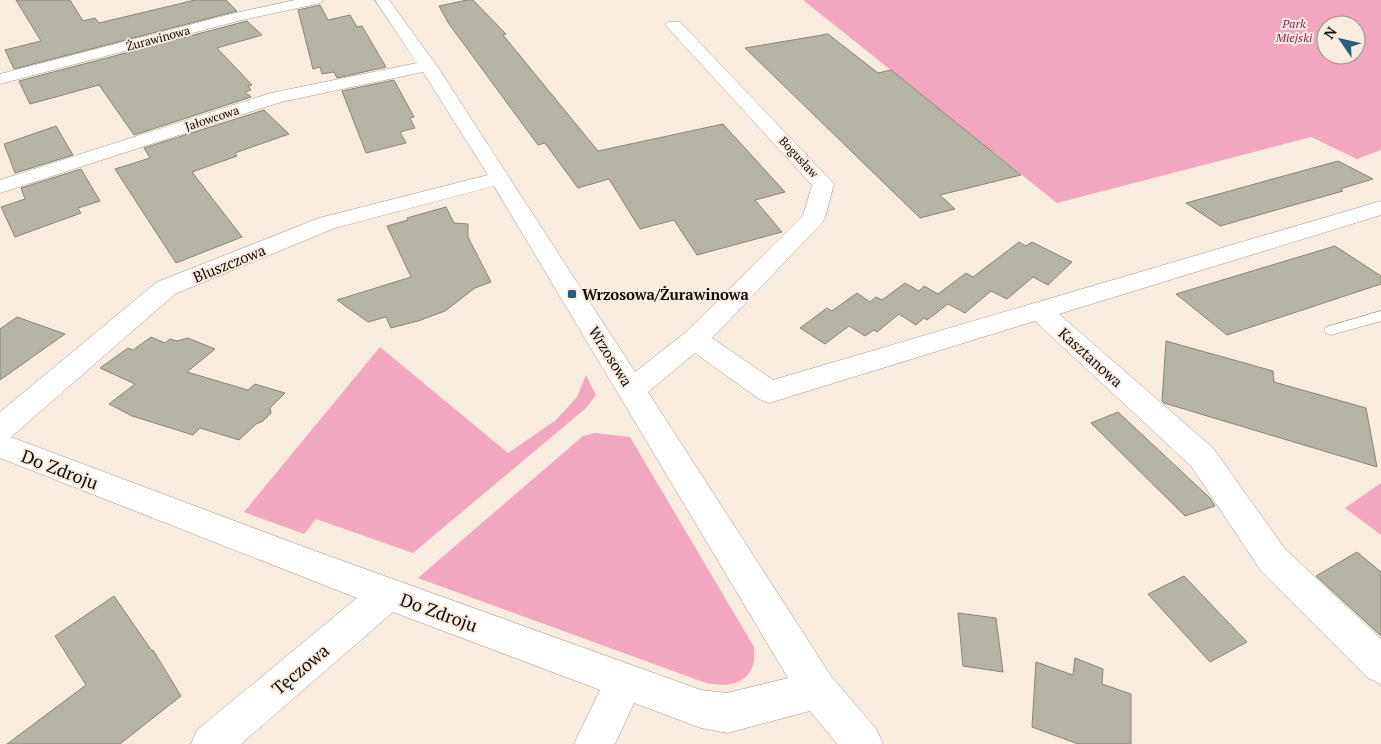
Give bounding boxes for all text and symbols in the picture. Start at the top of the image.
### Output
north arrow [1316,15,1366,65]
park label: Park Miejski [1275,16,1313,45]
street label: Żurawinowa [124,22,192,54]
text: N [1319,22,1341,42]
street label: Jałowcowa [183,102,241,134]
street label: Bogusław [776,133,822,181]
street label: Bluszczowa [190,239,269,287]
place label: Wrzosowa/Żurawinowa [582,284,750,304]
marker: Wrzosowa/Żurawinowa [566,288,578,300]
street label: Wrzosowa [585,322,638,390]
street label: Kasztanowa [1055,323,1128,391]
street label: Do Zdroju [18,443,102,495]
street label: Do Zdroju [397,587,481,637]
street label: Tęczowa [266,638,334,700]

